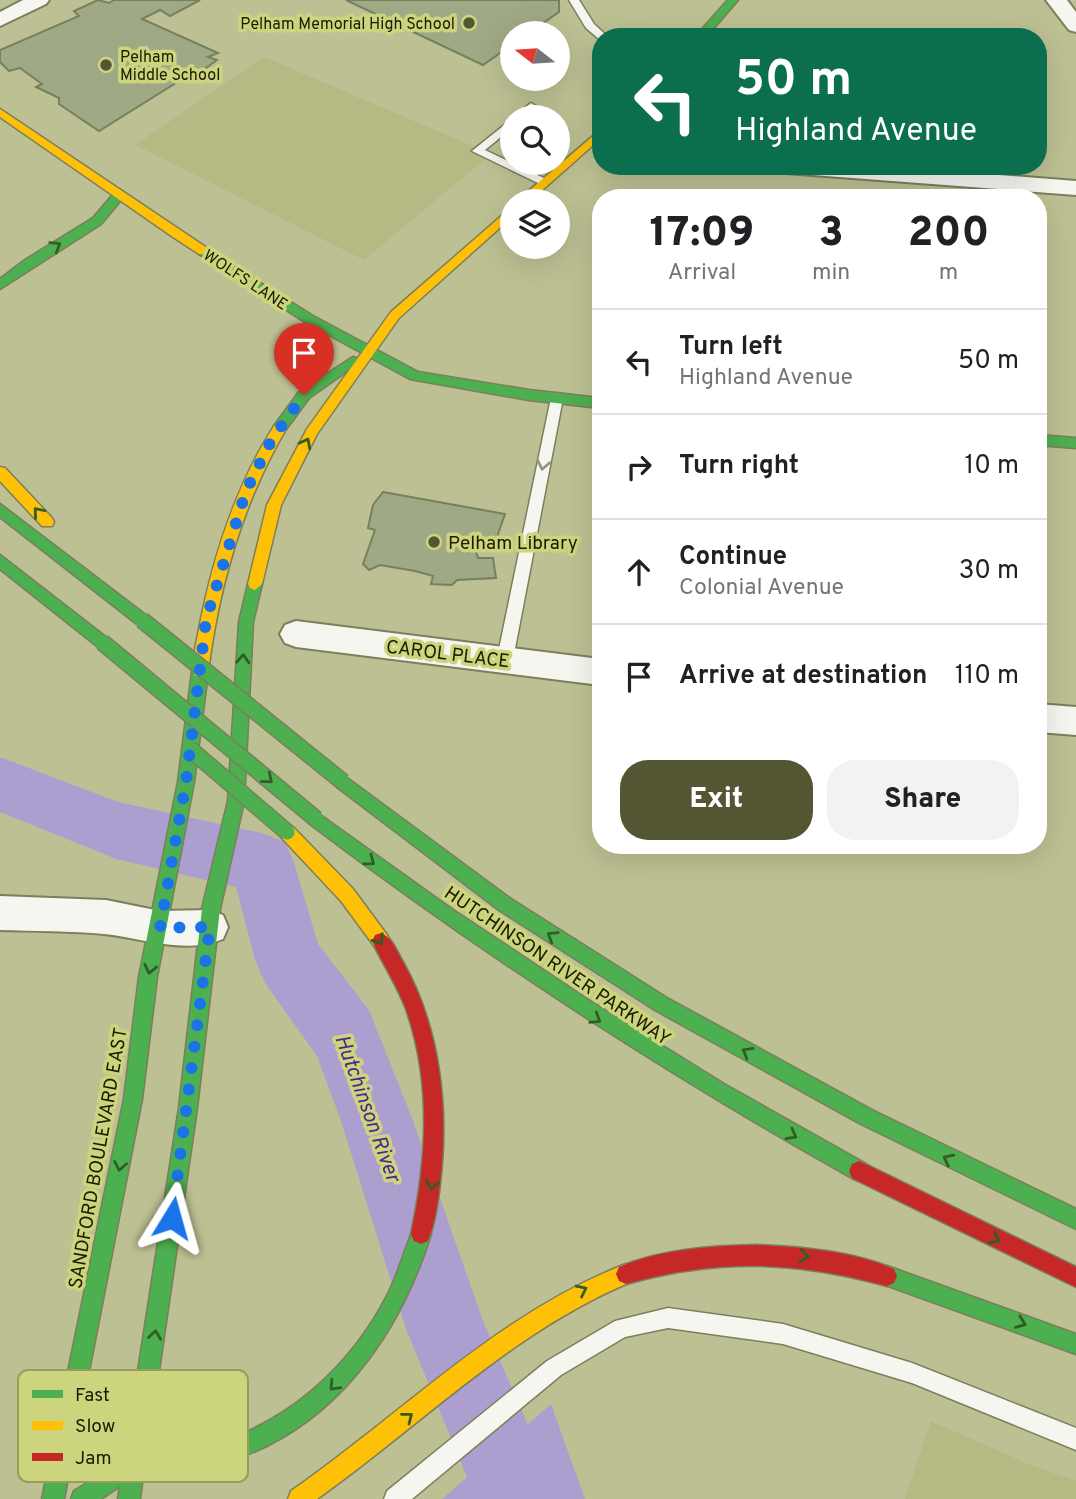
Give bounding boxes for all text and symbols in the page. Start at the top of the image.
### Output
place label: Pelham Memorial High School [240,15,455,35]
marker: Pelham Memorial High School [461,15,477,31]
north arrow [500,21,570,91]
map controls [500,21,570,259]
place label: Pelham Middle School [120,48,220,86]
text: 50 m [735,51,852,113]
icon: left [620,56,711,147]
marker: Pelham Middle School [98,57,114,73]
button: search [500,105,570,175]
text: Highland Avenue [735,112,977,152]
button: layers [500,189,570,259]
text: 17:09 [650,208,754,261]
text: 3 [818,208,844,261]
text: 200 [908,208,989,261]
one-way arrow [48,242,61,255]
street label: WOLFS LANE [199,246,291,315]
text: Arrival [668,259,736,288]
text: min [812,259,850,288]
text: m [939,259,958,288]
pin [274,323,334,395]
text: Turn left [679,331,783,364]
icon: arrive [285,334,323,372]
icon: left [620,343,658,381]
text: 50 m [958,345,1019,378]
text: Highland Avenue [679,364,853,393]
one-way arrow [298,438,311,450]
icon: right [620,448,658,486]
text: Turn right [679,450,799,483]
text: 10 m [964,450,1019,483]
one-way arrow [537,459,552,471]
one-way arrow [34,507,47,519]
place label: Pelham Library [448,532,578,556]
marker: Pelham Library [426,534,442,550]
text: Continue [679,541,787,574]
icon: ahead [620,553,658,591]
text: 30 m [959,555,1019,588]
text: Colonial Avenue [679,574,844,603]
street label: CAROL PLACE [385,636,511,674]
one-way arrow [236,653,251,664]
icon: arrive [620,658,658,696]
text: Arrive at destination [679,660,927,693]
text: 110 m [955,660,1019,693]
button: Exit [620,760,813,840]
button: Share [827,760,1019,840]
one-way arrow [259,771,272,783]
one-way arrow [362,852,375,865]
street label: HUTCHINSON RIVER PARKWAY [439,882,675,1052]
one-way arrow [546,931,559,944]
one-way arrow [370,932,383,945]
one-way arrow [144,963,159,975]
one-way arrow [589,1011,602,1024]
street label: SANDFORD BOULEVARD EAST [64,1026,134,1291]
water label: Hutchinson River [327,1031,406,1188]
one-way arrow [742,1047,754,1060]
one-way arrow [785,1127,797,1140]
one-way arrow [943,1153,955,1167]
one-way arrow [113,1160,128,1172]
one-way arrow [425,1179,440,1190]
position arrow [135,1181,209,1255]
one-way arrow [987,1230,1000,1244]
one-way arrow [798,1248,810,1263]
one-way arrow [575,1284,587,1298]
one-way arrow [1014,1315,1026,1329]
one-way arrow [147,1329,162,1341]
legend [18,1370,248,1482]
one-way arrow [329,1378,342,1391]
text: Fast [75,1384,110,1408]
one-way arrow [400,1412,412,1425]
text: Slow [75,1415,115,1439]
text: Jam [75,1447,112,1471]

